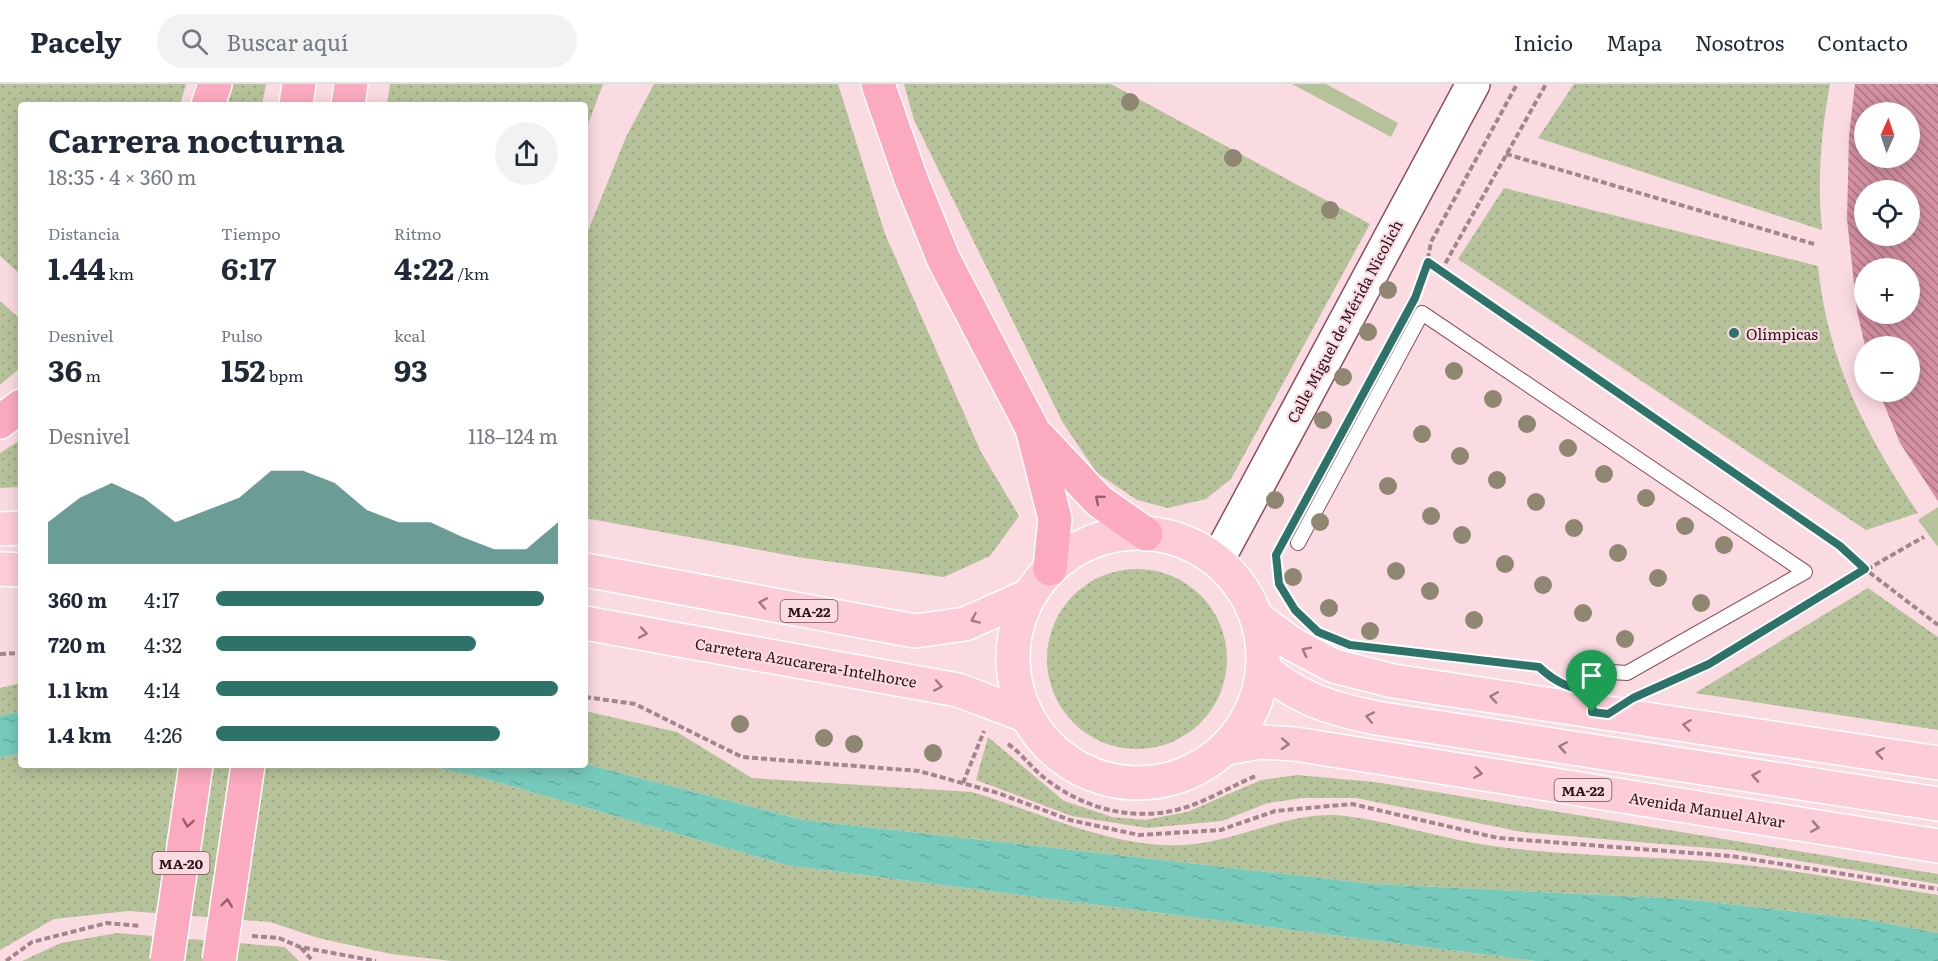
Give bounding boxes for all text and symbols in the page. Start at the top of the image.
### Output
search box [157,14,577,68]
text: Pacely [30,20,121,62]
icon: search [178,25,211,58]
text: Buscar aquí [226,25,348,58]
text: Inicio [1514,26,1573,57]
text: Mapa [1606,26,1662,57]
text: Nosotros [1695,26,1784,57]
text: Contacto [1817,26,1908,57]
north arrow [1854,102,1920,168]
map controls [1854,102,1920,402]
text: Carrera nocturna [48,114,345,163]
button: share [495,122,558,185]
text: 18:35 · 4 × 360 m [48,161,196,191]
button: locate [1854,180,1920,246]
street label: Calle Miguel de Mérida Nicolich [1280,215,1408,427]
text: Distancia [48,221,120,245]
text: Tiempo [221,221,281,245]
text: Ritmo [394,221,441,245]
text: 1.44 [48,245,106,289]
text: 6:17 [221,245,276,289]
text: 4:22 [394,245,454,289]
button: + [1854,258,1920,324]
text: km [106,261,134,285]
text: /km [454,261,489,285]
place label: Olímpicas [1746,322,1818,345]
text: Desnivel [48,323,113,347]
text: Pulso [221,323,263,347]
text: kcal [394,323,426,347]
marker: Olímpicas [1727,326,1741,340]
button: − [1854,336,1920,402]
text: 36 [48,347,82,391]
text: 152 [221,347,266,391]
text: 93 [394,347,428,391]
text: m [82,363,101,387]
text: bpm [266,363,304,387]
text: Desnivel [48,420,130,450]
text: 118–124 m [468,420,558,450]
one-way arrow [1095,496,1106,507]
text: 360 m [48,584,107,614]
text: 4:17 [144,584,179,614]
one-way arrow [758,597,768,610]
road number: MA-22 [780,600,838,622]
one-way arrow [970,612,981,624]
one-way arrow [637,626,647,639]
text: 720 m [48,629,106,659]
text: 4:32 [144,629,182,659]
street label: Carretera Azucarera-Intelhorce [693,631,919,693]
one-way arrow [1302,647,1312,658]
pin [1566,650,1617,712]
icon: arrive [1575,659,1608,692]
text: 1.1 km [48,674,108,704]
text: 4:14 [144,674,180,704]
one-way arrow [933,680,942,692]
one-way arrow [1490,692,1499,704]
one-way arrow [1365,711,1375,724]
text: 1.4 km [48,719,112,749]
text: 4:26 [144,719,182,749]
one-way arrow [1683,720,1692,732]
one-way arrow [1280,737,1289,750]
one-way arrow [1558,741,1567,753]
one-way arrow [1876,748,1885,760]
one-way arrow [1472,766,1482,779]
one-way arrow [1751,770,1761,783]
road number: MA-22 [1554,779,1612,801]
street label: Avenida Manuel Alvar [1627,785,1787,833]
one-way arrow [182,818,194,827]
one-way arrow [1811,820,1820,832]
road number: MA-20 [152,852,210,874]
one-way arrow [221,899,233,908]

